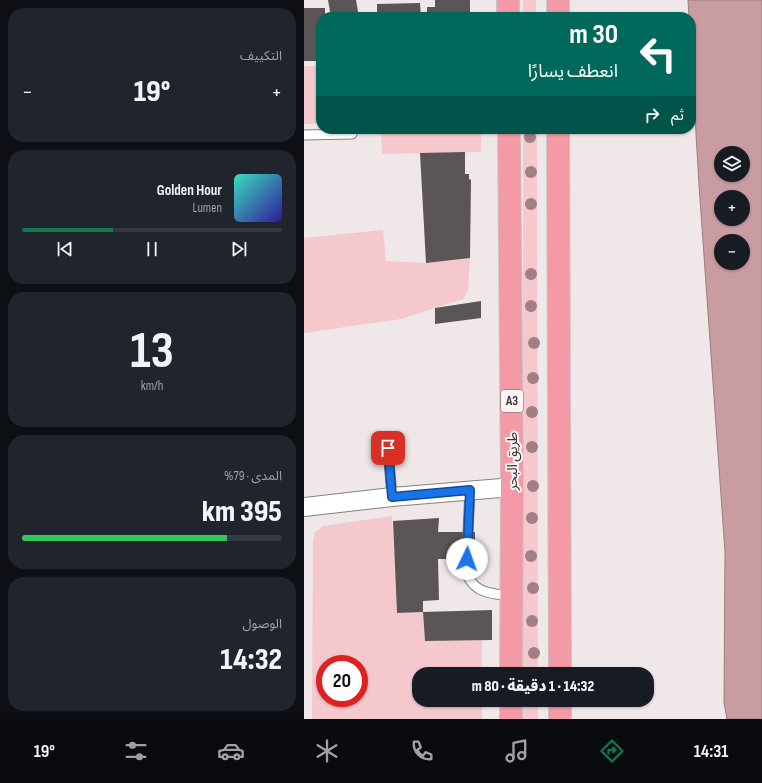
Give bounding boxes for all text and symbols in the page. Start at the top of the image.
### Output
text: 30 m [569,18,618,51]
icon: left [632,28,684,80]
text: التكييف [240,48,282,64]
text: انعطف يسارًا [528,61,618,82]
text: 19° [134,74,170,110]
text: − [22,79,33,106]
text: + [271,79,282,106]
icon: right [641,104,663,126]
text: ثم [671,106,684,125]
map controls [714,146,750,270]
button: layers [714,146,750,182]
text: Golden Hour [157,181,222,200]
button: + [714,190,750,226]
text: Lumen [193,200,222,216]
button: − [714,234,750,270]
icon: previous [54,238,76,260]
icon: pause [141,238,163,260]
icon: next [228,238,250,260]
text: 13 [130,320,174,383]
text: km/h [141,378,163,394]
road number: A3 [501,390,523,412]
pin [371,431,405,465]
street label: طريق البحر [504,432,522,491]
icon: arrive [377,437,399,459]
text: المدى · 79% [224,468,282,484]
text: 395 km [202,494,282,530]
position arrow [446,538,488,580]
text: الوصول [242,616,282,632]
text: 14:32 [220,642,282,678]
speed limit sign: 20 [316,655,368,707]
text: 14:32 · 1 دقيقة · 80 m [472,677,594,696]
icon: filters [122,737,150,765]
icon: car [217,737,245,765]
icon: climate [313,737,341,765]
icon: phone [408,737,436,765]
icon: music [503,737,531,765]
icon: directions [598,737,626,765]
text: 19° [34,741,55,762]
text: 14:31 [694,741,728,762]

